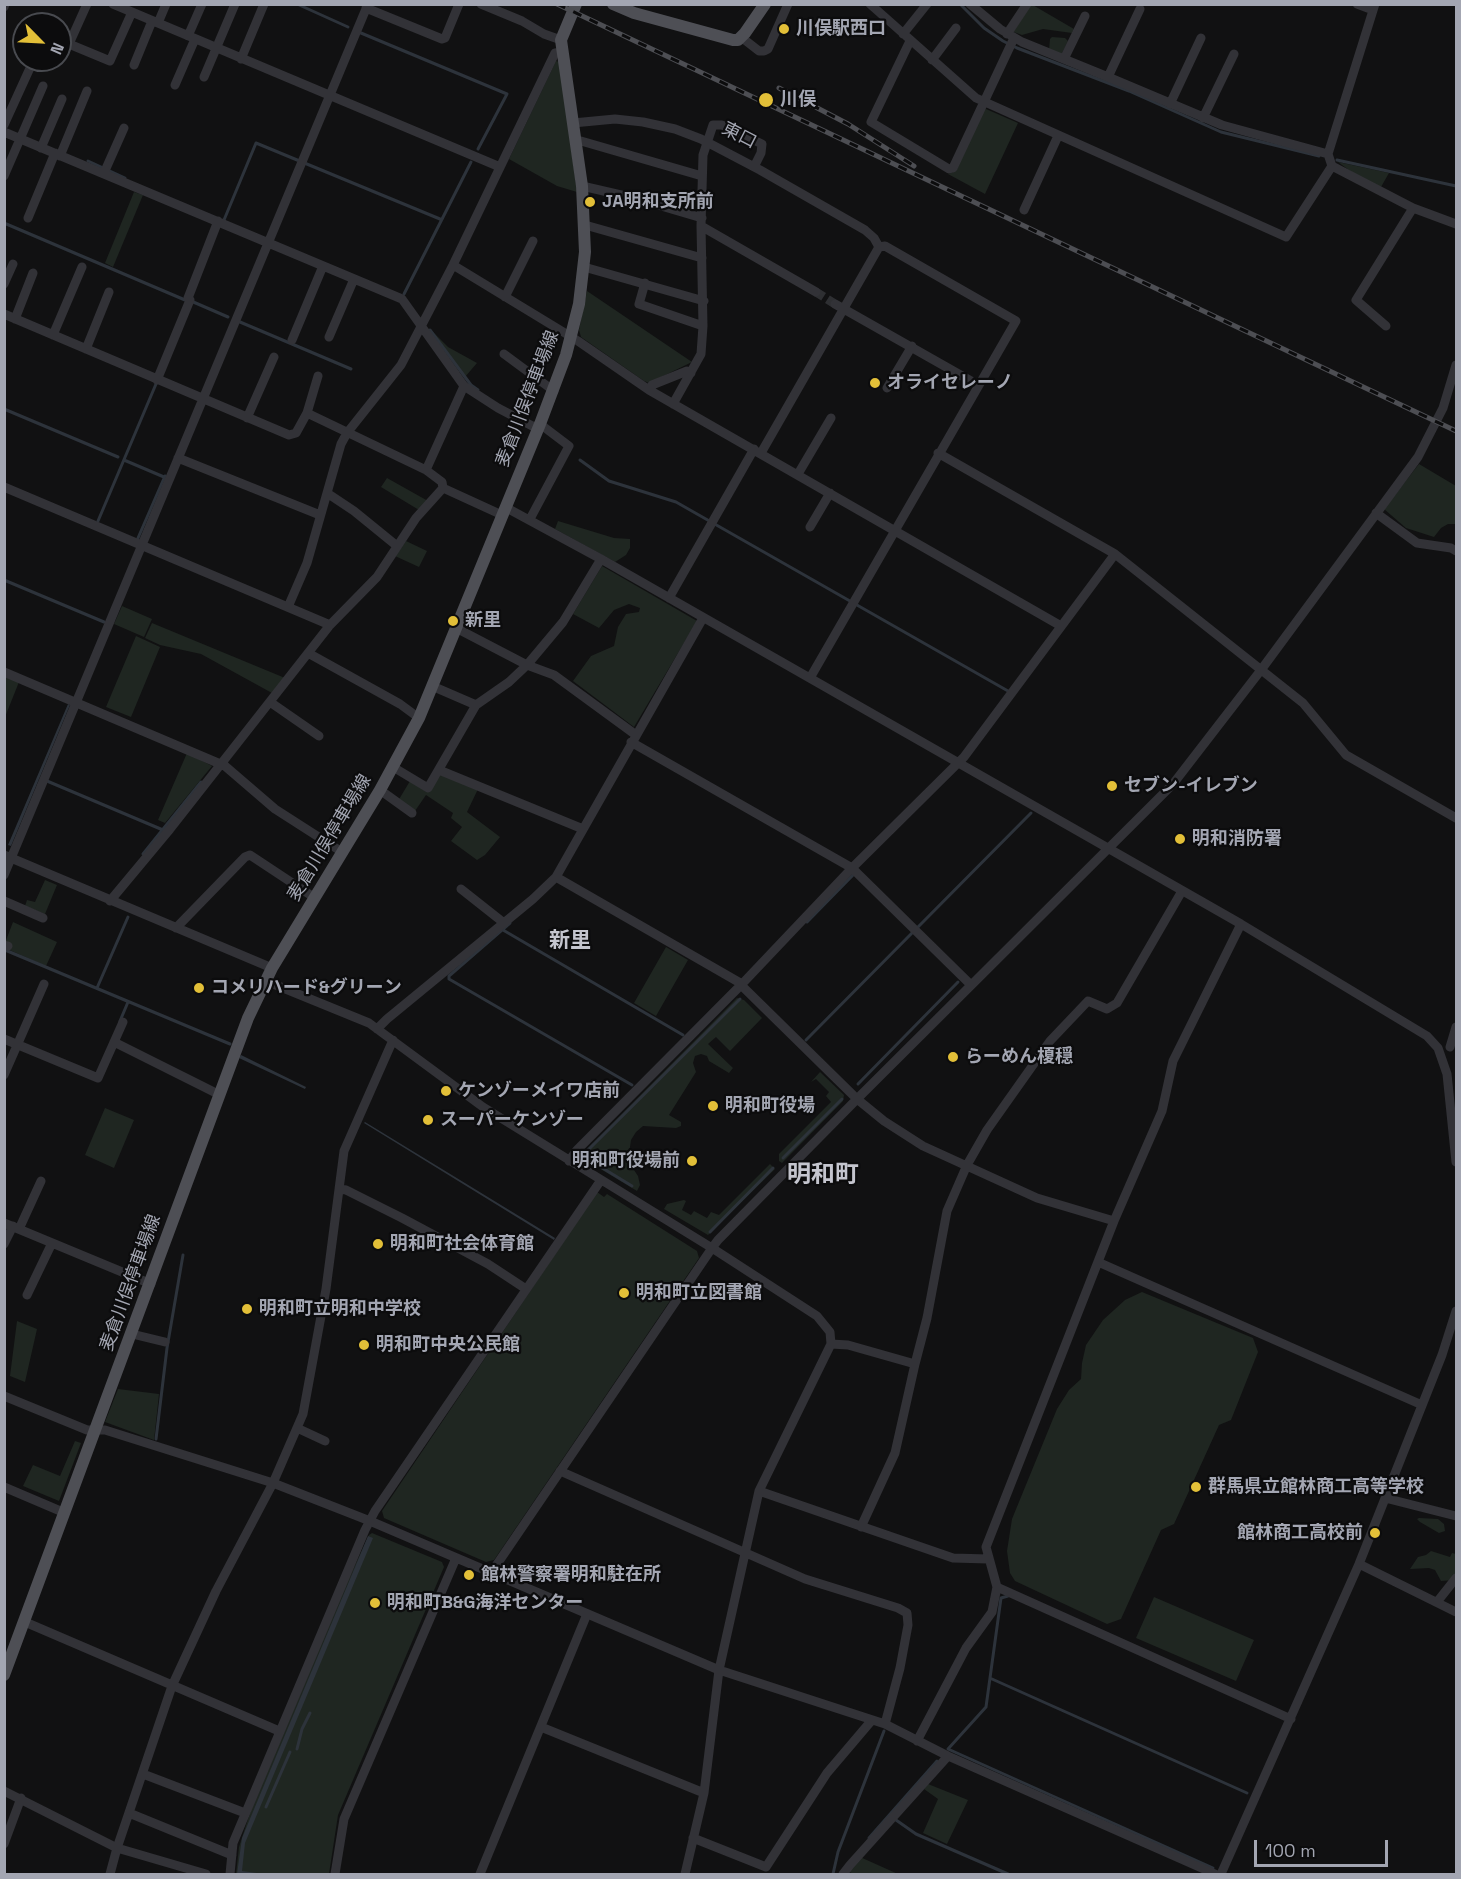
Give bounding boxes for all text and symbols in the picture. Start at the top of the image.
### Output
north arrow [12,12,72,72]
place label: 川俣駅西口 [796,18,886,40]
marker: 川俣駅西口 [777,22,791,36]
text: N [45,40,69,58]
place label: 川俣 [780,89,816,111]
marker: 川俣 [757,91,775,109]
street label: 東口 [718,118,760,154]
place label: JA明和支所前 [602,191,714,213]
marker: JA明和支所前 [583,195,597,209]
street label: 麦倉川俣停車場線 [492,328,564,470]
place label: オライセレーノ [887,372,1013,394]
marker: オライセレーノ [868,376,882,390]
place label: 新里 [465,610,501,632]
marker: 新里 [446,614,460,628]
street label: 麦倉川俣停車場線 [284,771,376,905]
place label: セブン-イレブン [1124,775,1258,797]
marker: セブン-イレブン [1105,779,1119,793]
place label: 明和消防署 [1192,828,1282,850]
marker: 明和消防署 [1173,832,1187,846]
district label: 新里 [549,928,591,954]
place label: コメリハード&グリーン [211,977,402,999]
marker: コメリハード&グリーン [192,981,206,995]
place label: らーめん榎穏 [965,1046,1073,1068]
marker: らーめん榎穏 [946,1050,960,1064]
place label: ケンゾーメイワ店前 [458,1080,620,1102]
marker: ケンゾーメイワ店前 [439,1084,453,1098]
place label: 明和町役場 [725,1095,815,1117]
marker: 明和町役場 [706,1099,720,1113]
place label: スーパーケンゾー [440,1109,584,1131]
marker: スーパーケンゾー [421,1113,435,1127]
place label: 明和町役場前 [572,1150,680,1172]
marker: 明和町役場前 [685,1154,699,1168]
district label: 明和町 [787,1161,859,1189]
street label: 麦倉川俣停車場線 [96,1212,166,1354]
place label: 明和町社会体育館 [390,1233,534,1255]
marker: 明和町社会体育館 [371,1237,385,1251]
place label: 明和町立図書館 [636,1282,762,1304]
marker: 明和町立図書館 [617,1286,631,1300]
place label: 明和町立明和中学校 [259,1298,421,1320]
marker: 明和町立明和中学校 [240,1302,254,1316]
place label: 明和町中央公民館 [376,1334,520,1356]
marker: 明和町中央公民館 [357,1338,371,1352]
place label: 群馬県立館林商工高等学校 [1208,1476,1424,1498]
marker: 群馬県立館林商工高等学校 [1189,1480,1203,1494]
place label: 館林商工高校前 [1237,1522,1363,1544]
marker: 館林商工高校前 [1368,1526,1382,1540]
place label: 館林警察署明和駐在所 [481,1564,661,1586]
marker: 館林警察署明和駐在所 [462,1568,476,1582]
place label: 明和町B&G海洋センター [387,1592,584,1614]
marker: 明和町B&G海洋センター [368,1596,382,1610]
scale bar [1257,1828,1390,1866]
text: 100 m [1265,1839,1316,1862]

